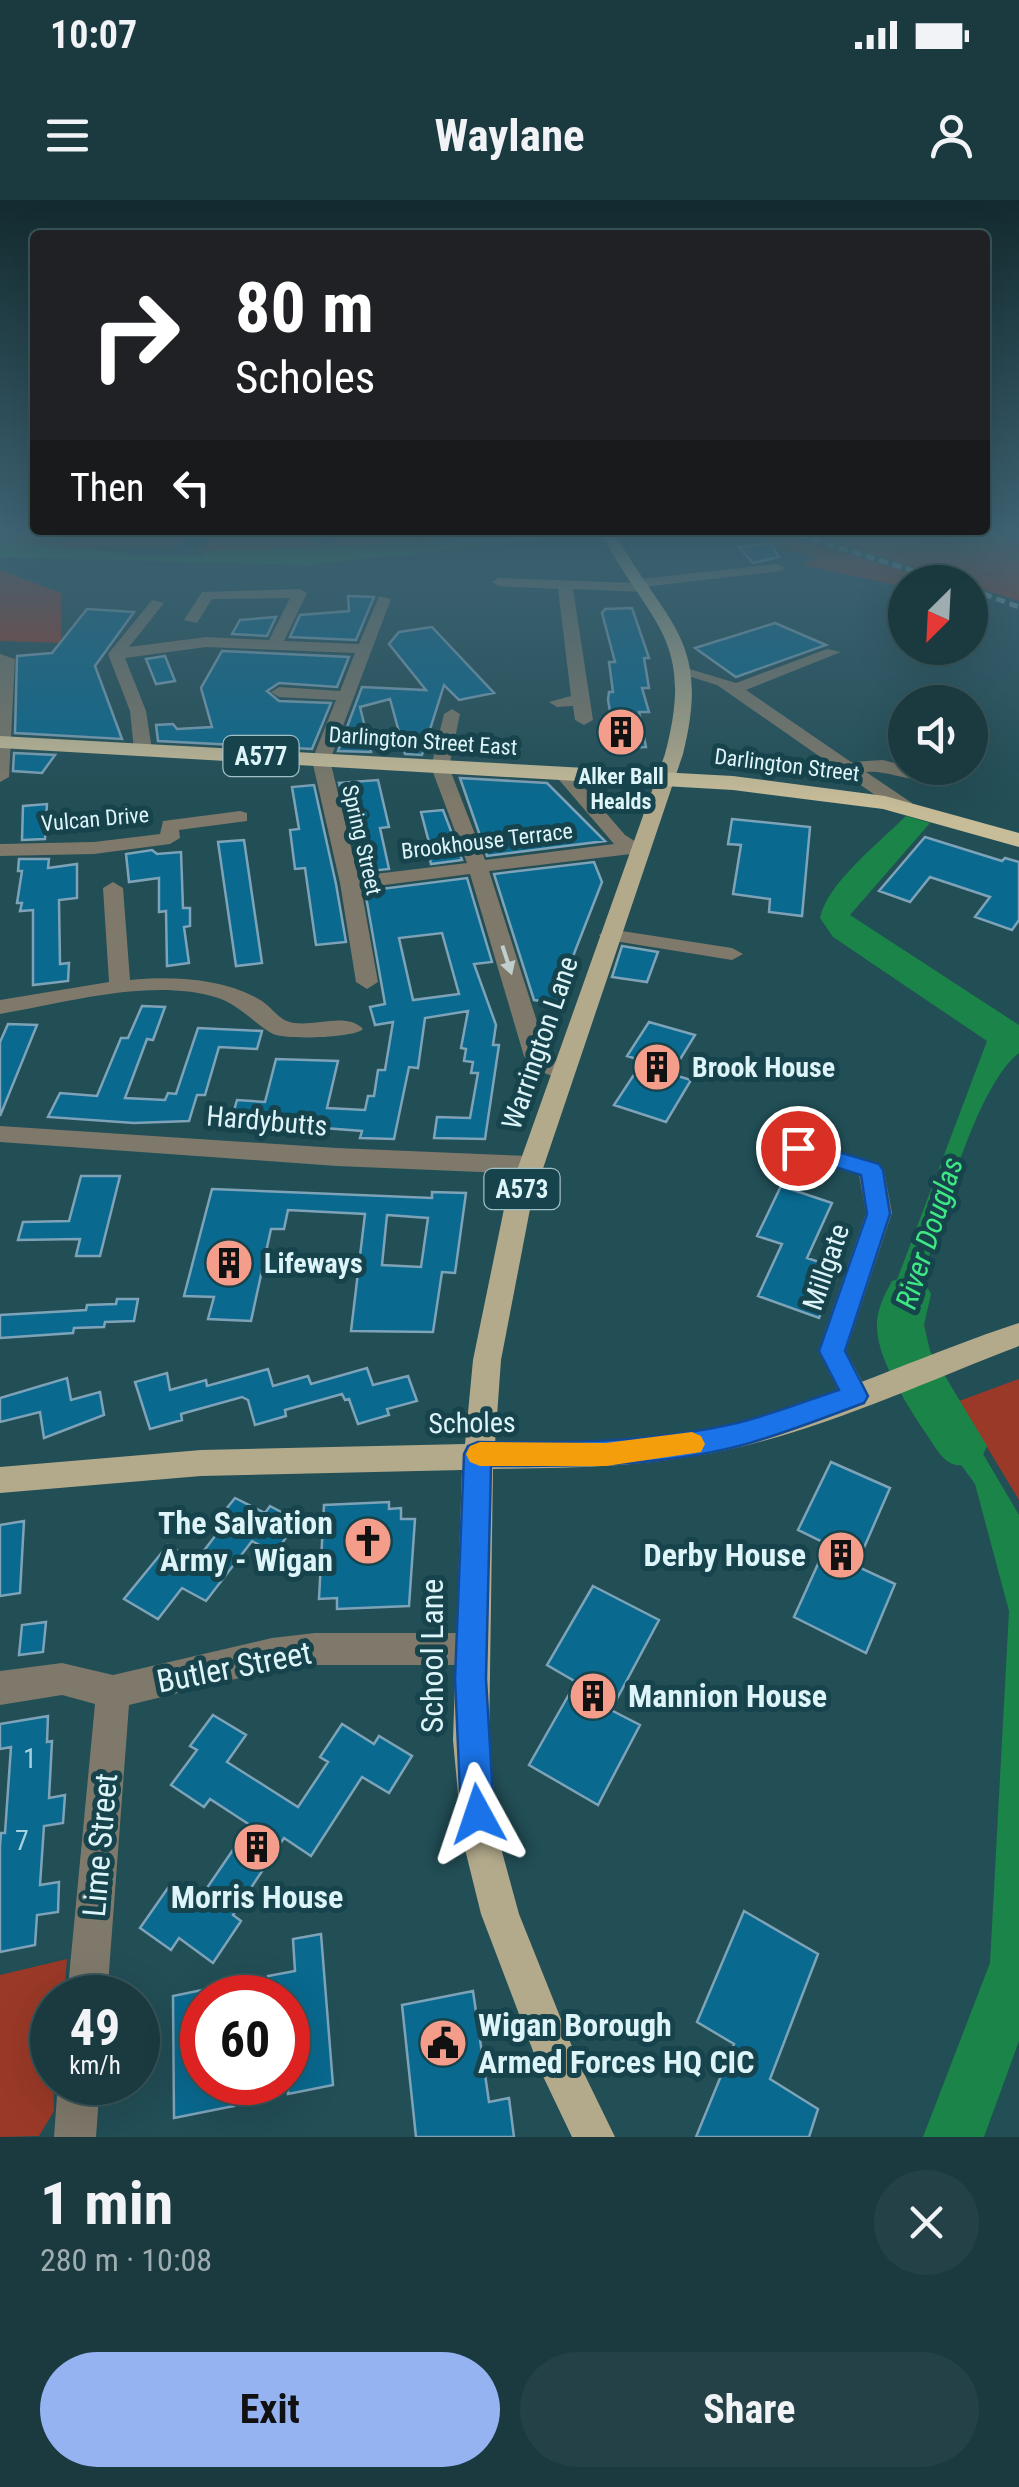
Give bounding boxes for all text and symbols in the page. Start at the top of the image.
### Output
text: 10:07 [50,13,137,57]
icon: menu [40,108,95,163]
icon: person [924,108,979,163]
text: Waylane [434,109,585,162]
text: 80 m [235,267,374,349]
icon: right [70,270,200,400]
text: Scholes [235,351,375,404]
icon: left [164,460,219,515]
text: Then [70,466,144,510]
north arrow [888,565,988,665]
map controls [888,565,988,785]
button: sound [888,685,988,785]
building icon: Alker Ball Healds [595,706,647,758]
street label: Darlington Street East [328,722,518,760]
road number: A577 [224,736,298,776]
street label: Darlington Street [713,744,861,786]
place label: Alker Ball Healds [578,764,664,814]
street label: Spring Street [337,783,387,897]
street label: Vulcan Drive [40,802,150,836]
street label: Brookhouse Terrace [400,818,574,864]
one-way arrow [500,945,515,975]
street label: Warrington Lane [495,952,585,1134]
building icon: Brook House [631,1041,683,1093]
place label: Brook House [692,1051,835,1084]
street label: Hardybutts [205,1099,329,1143]
pin [756,1106,841,1191]
icon: arrive [771,1121,826,1176]
water label: River Douglas [888,1153,970,1313]
road number: A573 [484,1169,560,1209]
street label: Millgate [796,1220,856,1314]
building icon: Lifeways [203,1237,255,1289]
place label: Lifeways [264,1247,363,1280]
street label: Scholes [428,1406,516,1440]
place label: The Salvation Army - Wigan [158,1504,333,1579]
church icon: The Salvation Army - Wigan [342,1515,394,1567]
building icon: Derby House [815,1529,867,1581]
place label: Derby House [644,1536,806,1574]
street label: School Lane [413,1579,451,1733]
street label: Butler Street [153,1633,315,1701]
building icon: Mannion House [567,1670,619,1722]
place label: Mannion House [628,1677,827,1715]
house number: 1 [23,1742,37,1775]
position arrow [426,1762,530,1866]
street label: Lime Street [75,1772,125,1918]
building icon: Morris House [231,1821,283,1873]
house number: 7 [15,1824,29,1857]
place label: Morris House [171,1878,343,1916]
speed limit sign: 60 [180,1975,310,2105]
text: 49 [70,1999,120,2057]
place label: Wigan Borough Armed Forces HQ CIC [478,2006,754,2081]
public building icon: Wigan Borough Armed Forces HQ CIC [417,2017,469,2069]
text: km/h [69,2051,121,2080]
text: 1 min [40,2168,173,2239]
button: close [874,2170,979,2275]
text: 280 m · 10:08 [40,2241,212,2279]
button: Exit [40,2352,500,2467]
button: Share [520,2352,979,2467]

